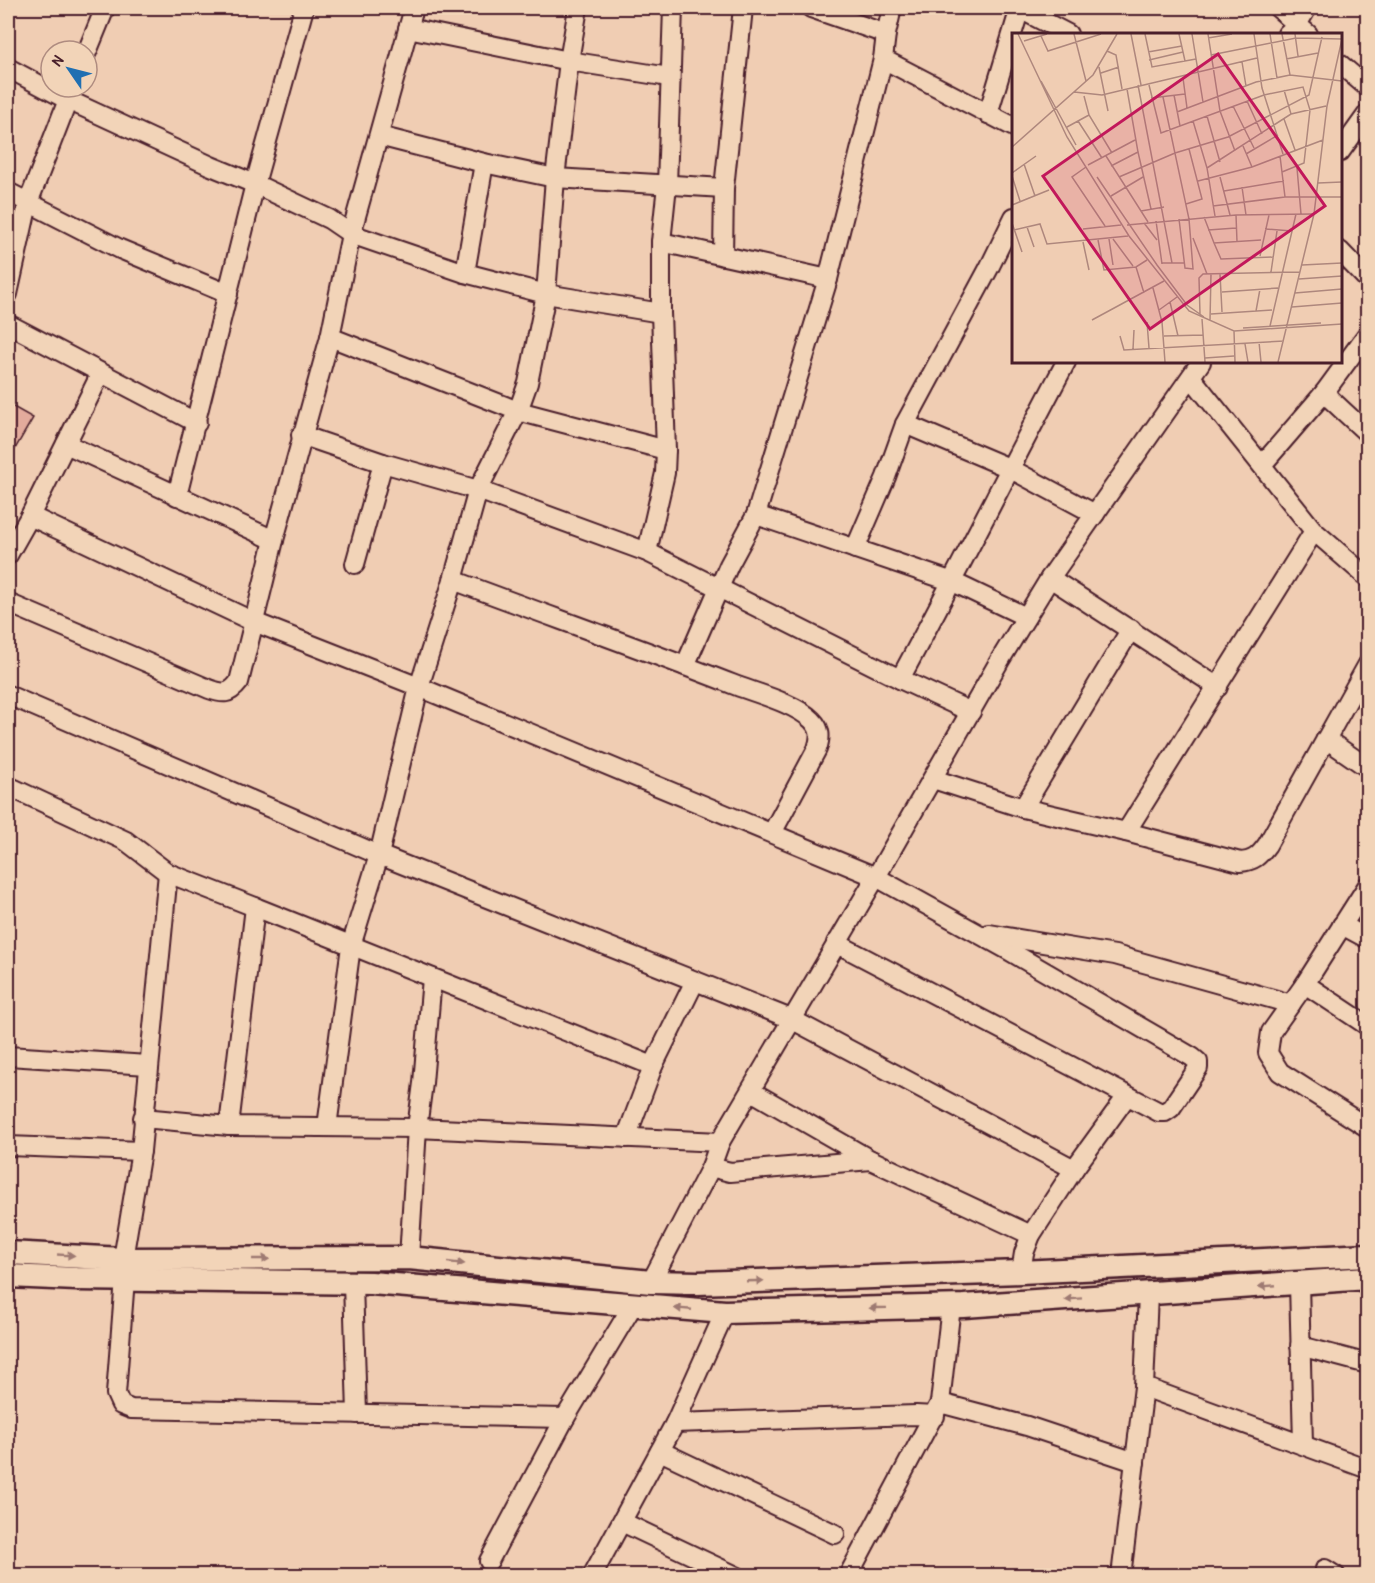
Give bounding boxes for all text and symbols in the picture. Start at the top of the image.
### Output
inset map [1012,33,1342,363]
north arrow [39,39,99,99]
text: N [45,50,68,70]
one-way arrow [56,1251,75,1260]
one-way arrow [251,1254,270,1263]
one-way arrow [446,1258,465,1268]
one-way arrow [745,1277,764,1286]
one-way arrow [1258,1281,1277,1291]
one-way arrow [1063,1294,1082,1304]
one-way arrow [674,1304,693,1314]
one-way arrow [869,1304,888,1313]

